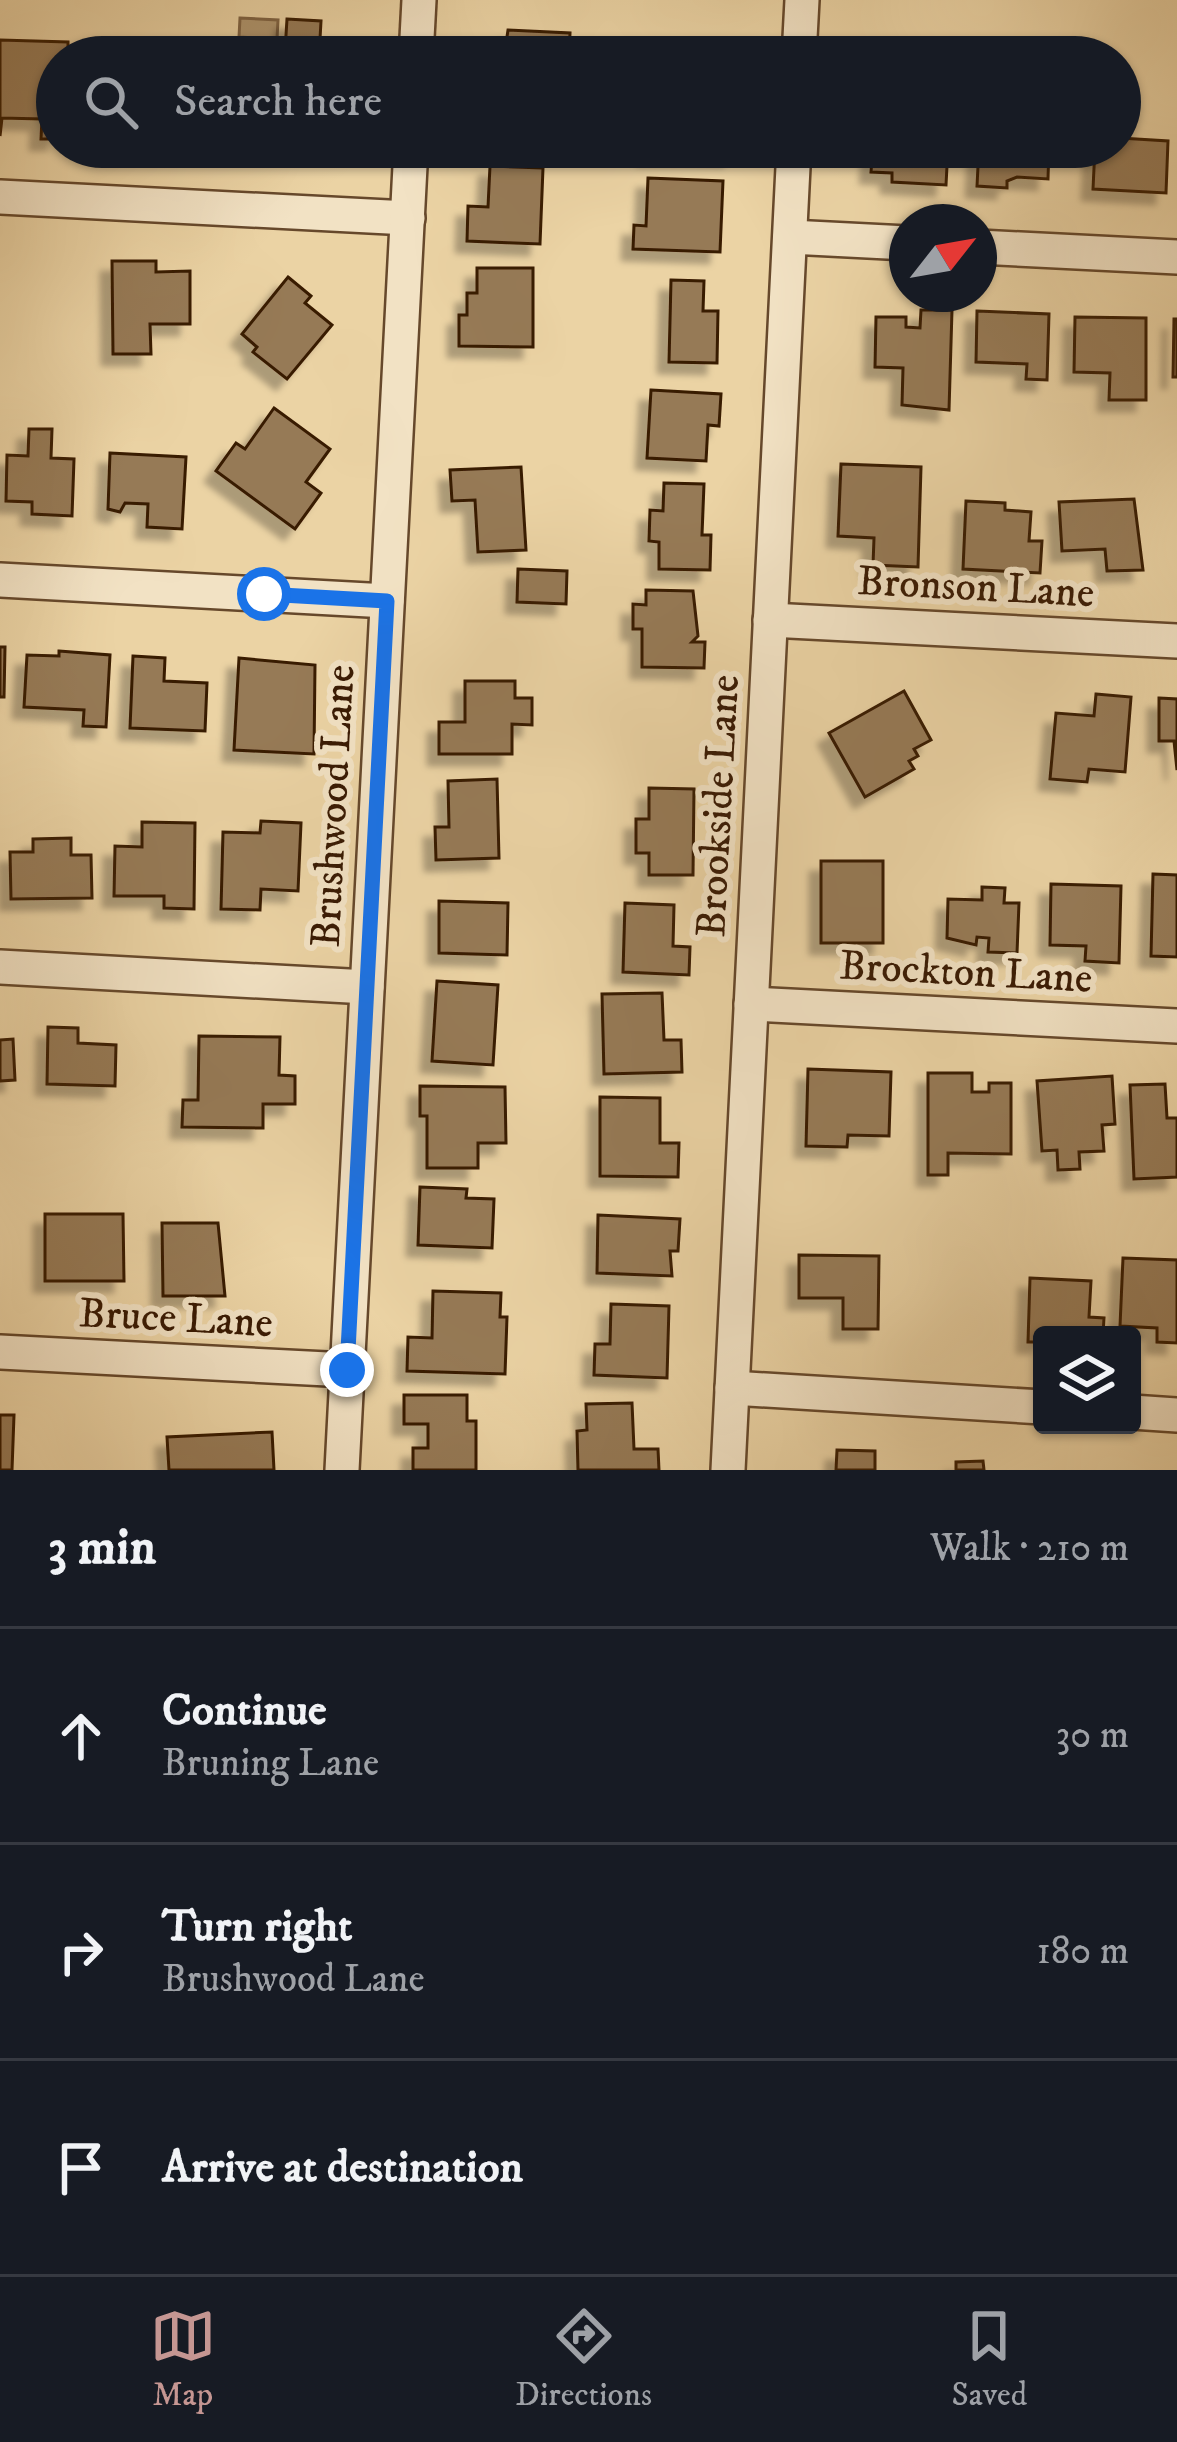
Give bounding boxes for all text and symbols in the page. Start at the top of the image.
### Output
search box [36,36,1141,168]
icon: search [78,69,144,135]
text: Search here [174,74,382,130]
north arrow [889,204,997,312]
street label: Bronson Lane [856,556,1096,620]
route start [237,567,291,621]
street label: Brushwood Lane [301,664,367,949]
street label: Brookside Lane [686,673,752,939]
street label: Brockton Lane [838,940,1094,1006]
street label: Bruce Lane [78,1288,274,1350]
map controls [1033,1326,1141,1434]
button: layers [1033,1326,1141,1434]
route end [320,1343,374,1397]
text: 3 min [48,1516,156,1580]
text: Walk · 210 m [930,1524,1129,1573]
text: Continue [162,1683,327,1739]
icon: ahead [48,1703,114,1769]
text: 30 m [1056,1711,1129,1760]
text: Bruning Lane [162,1739,379,1788]
text: Turn right [162,1899,352,1955]
icon: right [48,1919,114,1985]
text: 180 m [1037,1927,1129,1976]
text: Brushwood Lane [162,1955,425,2004]
icon: arrive [48,2135,114,2201]
text: Arrive at destination [162,2140,523,2196]
tab: Map [150,2303,216,2416]
tab: Directions [515,2303,652,2416]
tab: Saved [951,2303,1027,2416]

